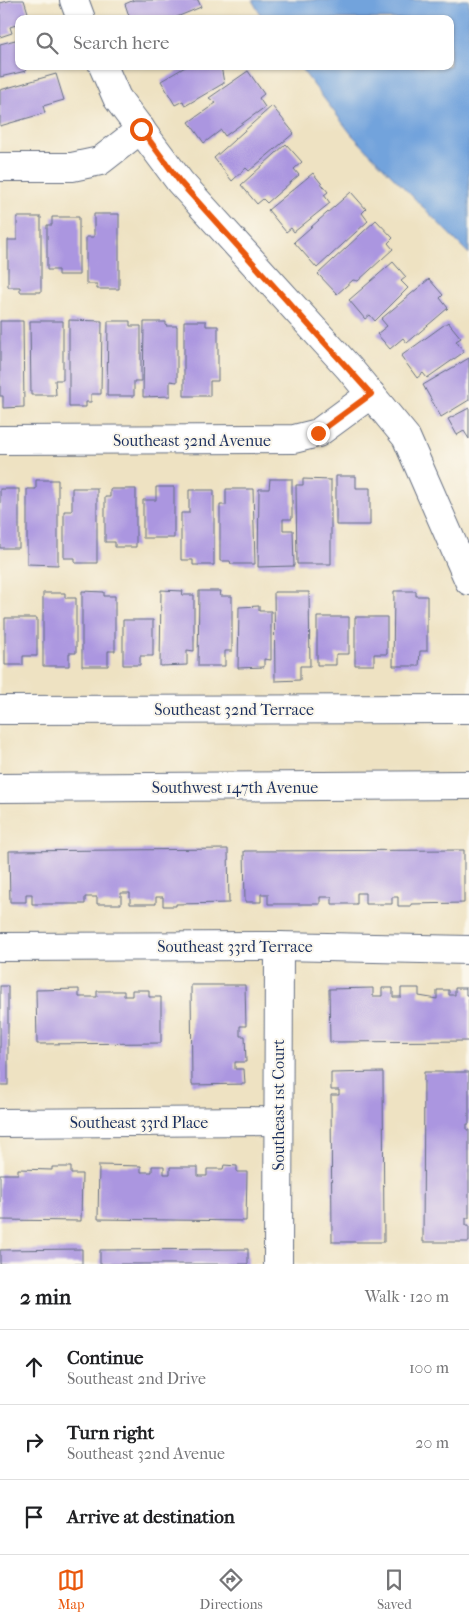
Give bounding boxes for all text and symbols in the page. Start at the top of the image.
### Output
search box [15,15,454,70]
icon: search [33,29,61,57]
text: Search here [73,32,169,54]
route start [130,118,153,141]
route end [307,422,330,445]
street label: Southeast 32nd Avenue [113,431,271,450]
street label: Southeast 32nd Terrace [154,700,314,719]
street label: Southwest 147th Avenue [152,778,318,797]
street label: Southeast 33rd Terrace [157,937,313,956]
street label: Southeast 1st Court [269,1039,288,1171]
street label: Southeast 33rd Place [70,1113,208,1132]
text: 2 min [20,1285,71,1309]
text: Walk · 120 m [365,1287,449,1306]
text: Continue [67,1347,143,1369]
icon: ahead [20,1353,48,1381]
text: 100 m [409,1358,449,1377]
text: Southeast 2nd Drive [67,1369,206,1388]
text: Turn right [67,1422,154,1444]
icon: right [20,1428,48,1456]
text: 20 m [415,1433,449,1452]
text: Southeast 32nd Avenue [67,1444,225,1463]
icon: arrive [20,1503,48,1531]
text: Arrive at destination [67,1506,235,1528]
tab: Map [57,1566,85,1613]
tab: Directions [200,1566,263,1613]
tab: Saved [377,1566,412,1613]

